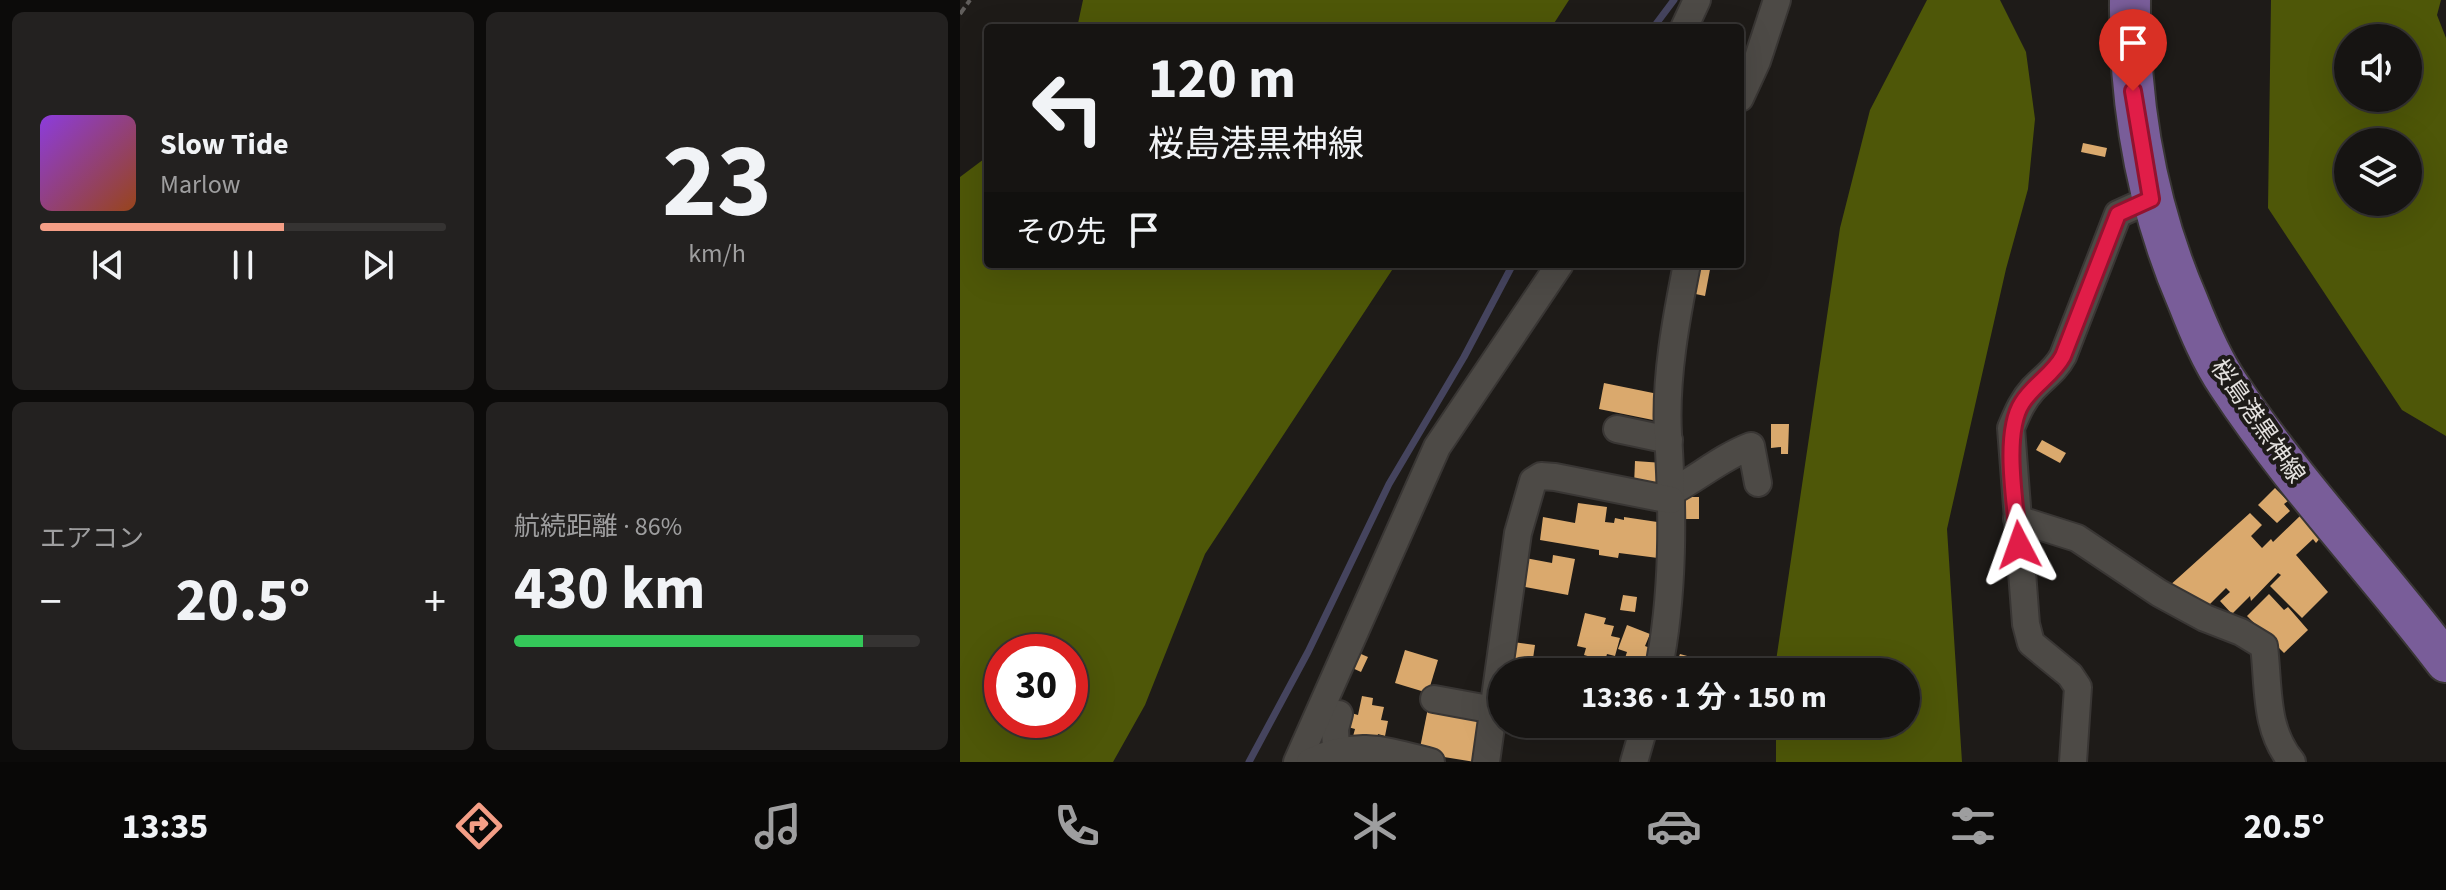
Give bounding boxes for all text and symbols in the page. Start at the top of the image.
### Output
pin [2099,9,2167,91]
icon: arrive [2111,21,2155,65]
map controls [2334,24,2422,216]
button: sound [2334,24,2422,112]
text: 120 m [1148,40,1296,119]
icon: left [1016,56,1120,160]
text: 23 [662,109,772,257]
text: 桜島港黒神線 [1148,119,1364,170]
text: Slow Tide [160,123,289,166]
button: layers [2334,128,2422,216]
text: Marlow [160,166,240,203]
icon: arrive [1122,208,1166,252]
text: その先 [1016,211,1106,254]
text: km/h [688,235,746,272]
icon: previous [86,243,130,287]
icon: pause [221,243,265,287]
icon: next [356,243,400,287]
street label: 桜島港黒神線 [2202,352,2313,490]
position arrow [1977,503,2061,587]
text: 航続距離 · 86% [514,508,682,545]
text: エアコン [40,520,144,557]
text: 430 km [514,547,705,632]
text: 20.5° [176,559,310,644]
text: − [40,571,62,634]
text: + [424,571,446,634]
speed limit sign: 30 [984,634,1088,738]
text: 13:36 · 1 分 · 150 m [1581,676,1827,719]
icon: directions [451,798,507,854]
icon: music [750,798,806,854]
icon: phone [1049,798,1105,854]
icon: climate [1347,798,1403,854]
icon: car [1646,798,1702,854]
icon: filters [1945,798,2001,854]
text: 13:35 [121,801,208,852]
text: 20.5° [2244,801,2325,852]

